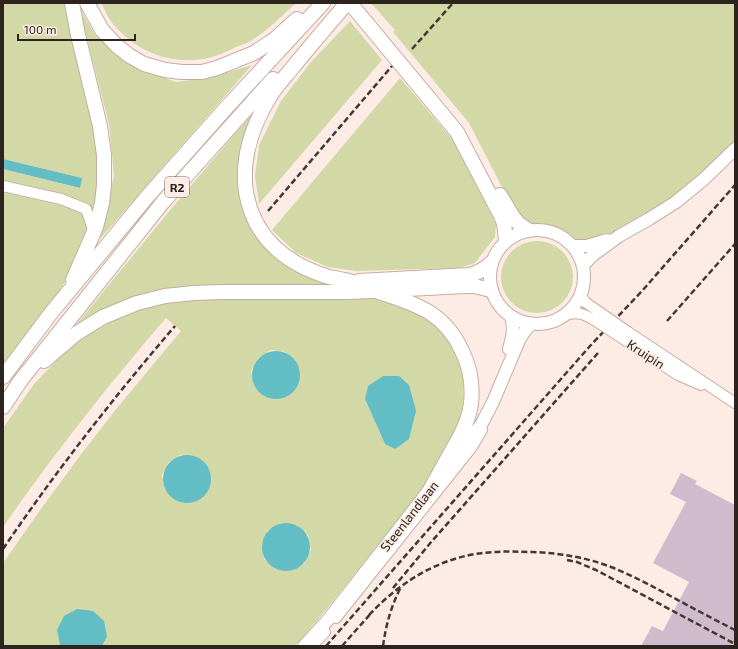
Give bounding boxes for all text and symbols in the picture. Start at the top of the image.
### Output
scale bar [18,16,135,42]
text: 100 m [24,22,56,36]
road number: R2 [165,177,189,197]
street label: Kruipin [624,336,668,372]
street label: Steenlandlaan [376,477,442,555]

